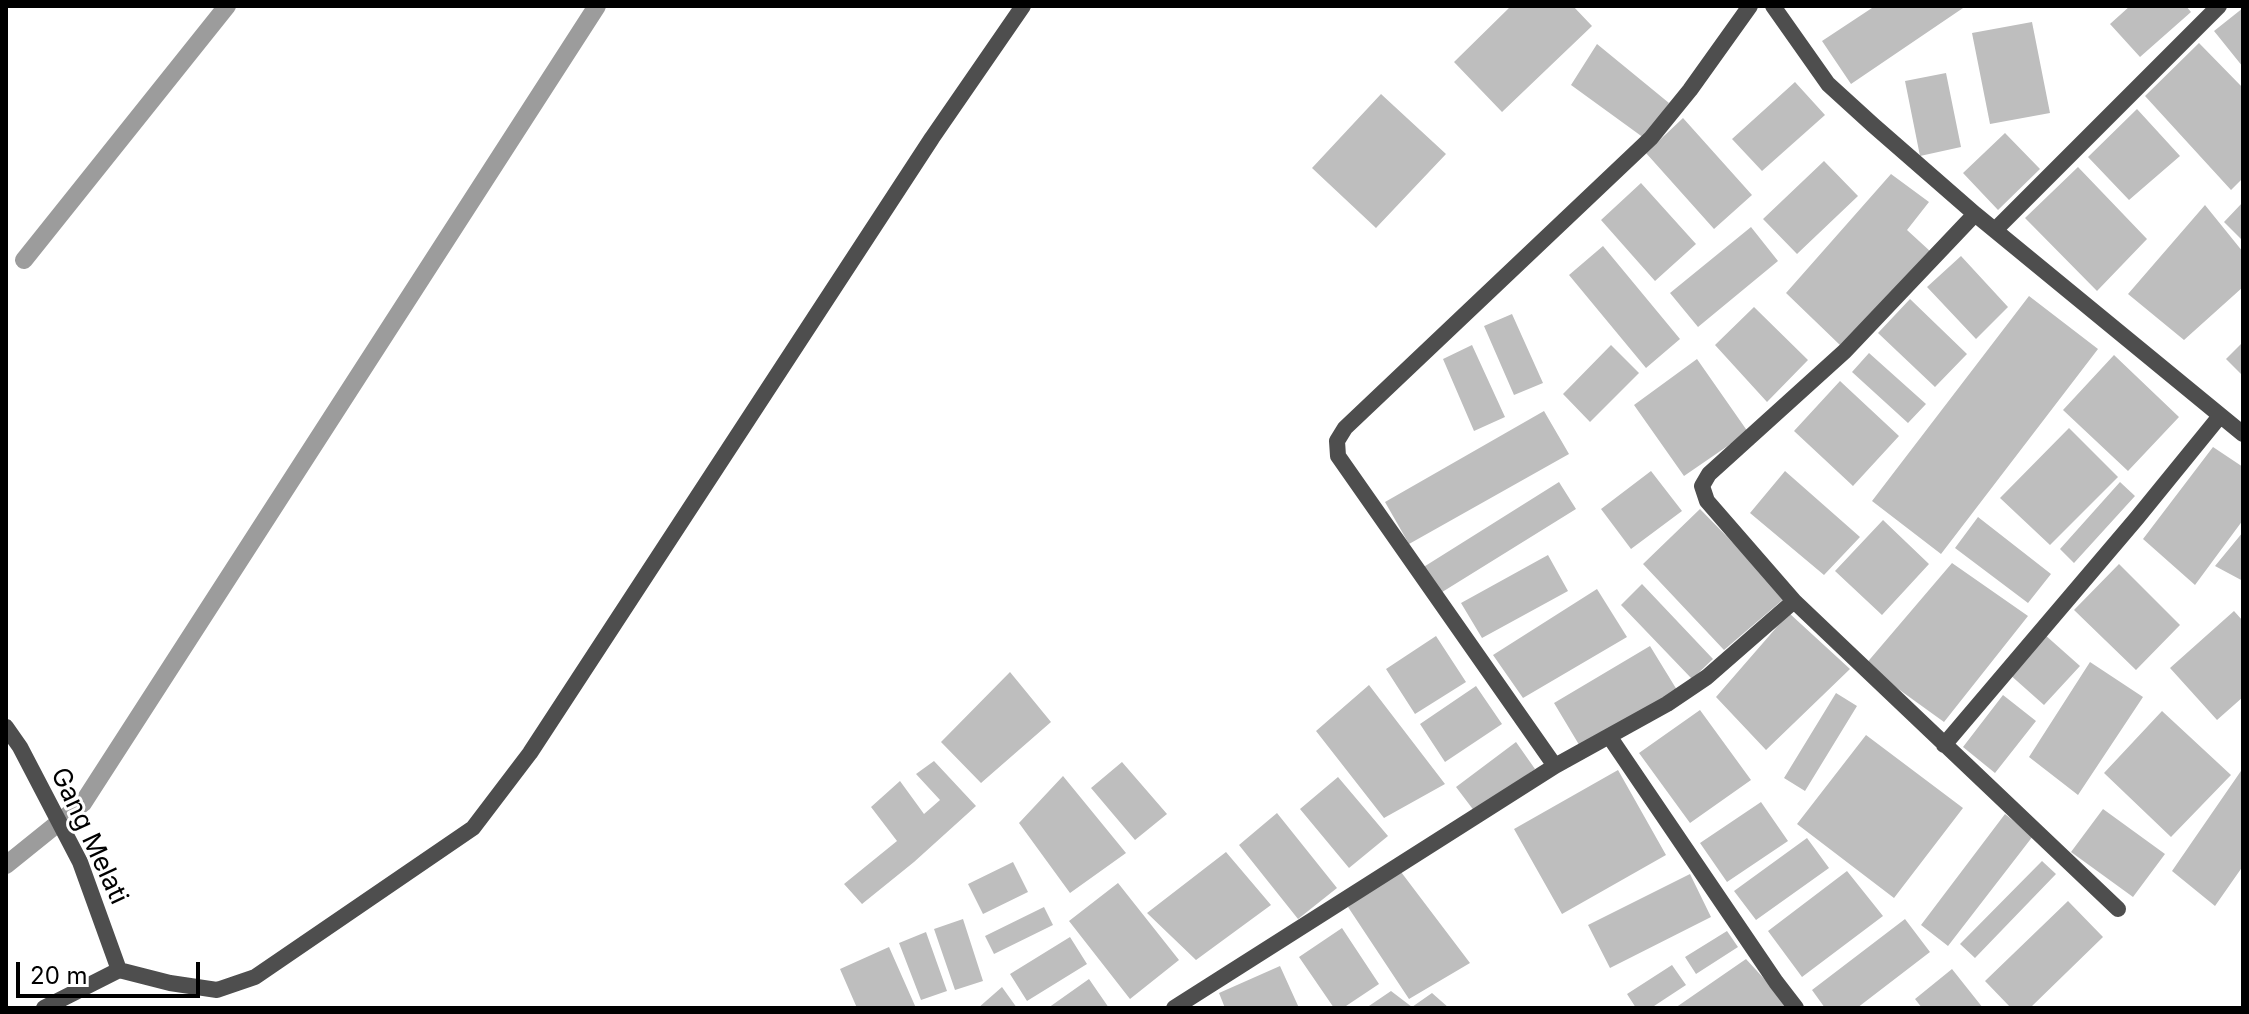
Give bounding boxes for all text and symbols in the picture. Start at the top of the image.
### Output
street label: Gang Melati [44,763,134,909]
scale bar [20,946,204,996]
text: 20 m [30,961,88,990]

